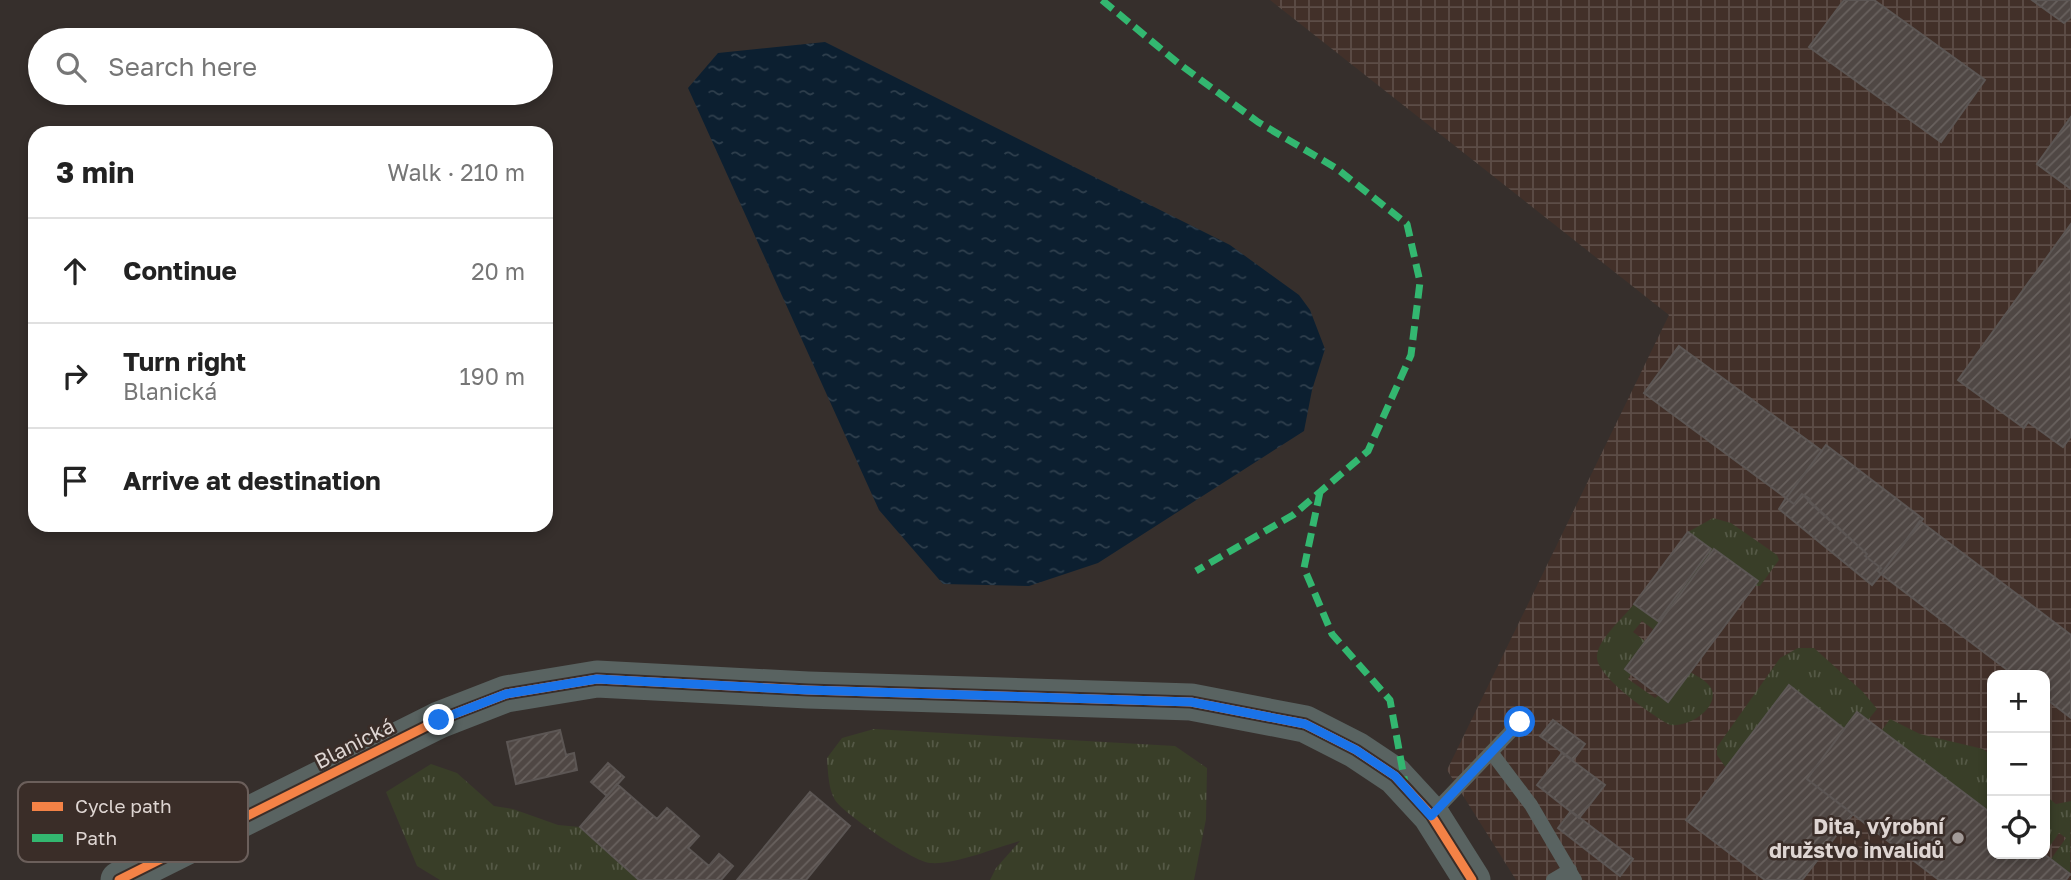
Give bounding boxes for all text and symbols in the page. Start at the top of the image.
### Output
search box [28,28,553,105]
icon: search [52,48,90,86]
text: Search here [108,51,257,82]
text: 3 min [56,154,134,190]
text: Walk · 210 m [387,158,525,186]
icon: ahead [56,252,94,290]
text: Continue [123,255,237,286]
text: 20 m [471,257,525,285]
text: Turn right [123,346,246,377]
icon: right [56,357,94,395]
text: 190 m [460,362,525,390]
text: Blanická [123,377,217,405]
icon: arrive [56,462,94,500]
text: Arrive at destination [123,465,381,496]
map controls [1987,670,2050,859]
button: + [1987,670,2050,733]
route end [423,704,454,735]
route start [1504,706,1535,737]
street label: Blanická [310,712,398,774]
button: − [1987,733,2050,796]
legend [18,782,248,862]
text: Cycle path [75,794,172,817]
button: locate [1987,796,2050,859]
place label: Dita, výrobní družstvo invalidů [1769,813,1946,863]
text: Path [75,826,117,849]
marker: Dita, výrobní družstvo invalidů [1950,830,1966,846]

